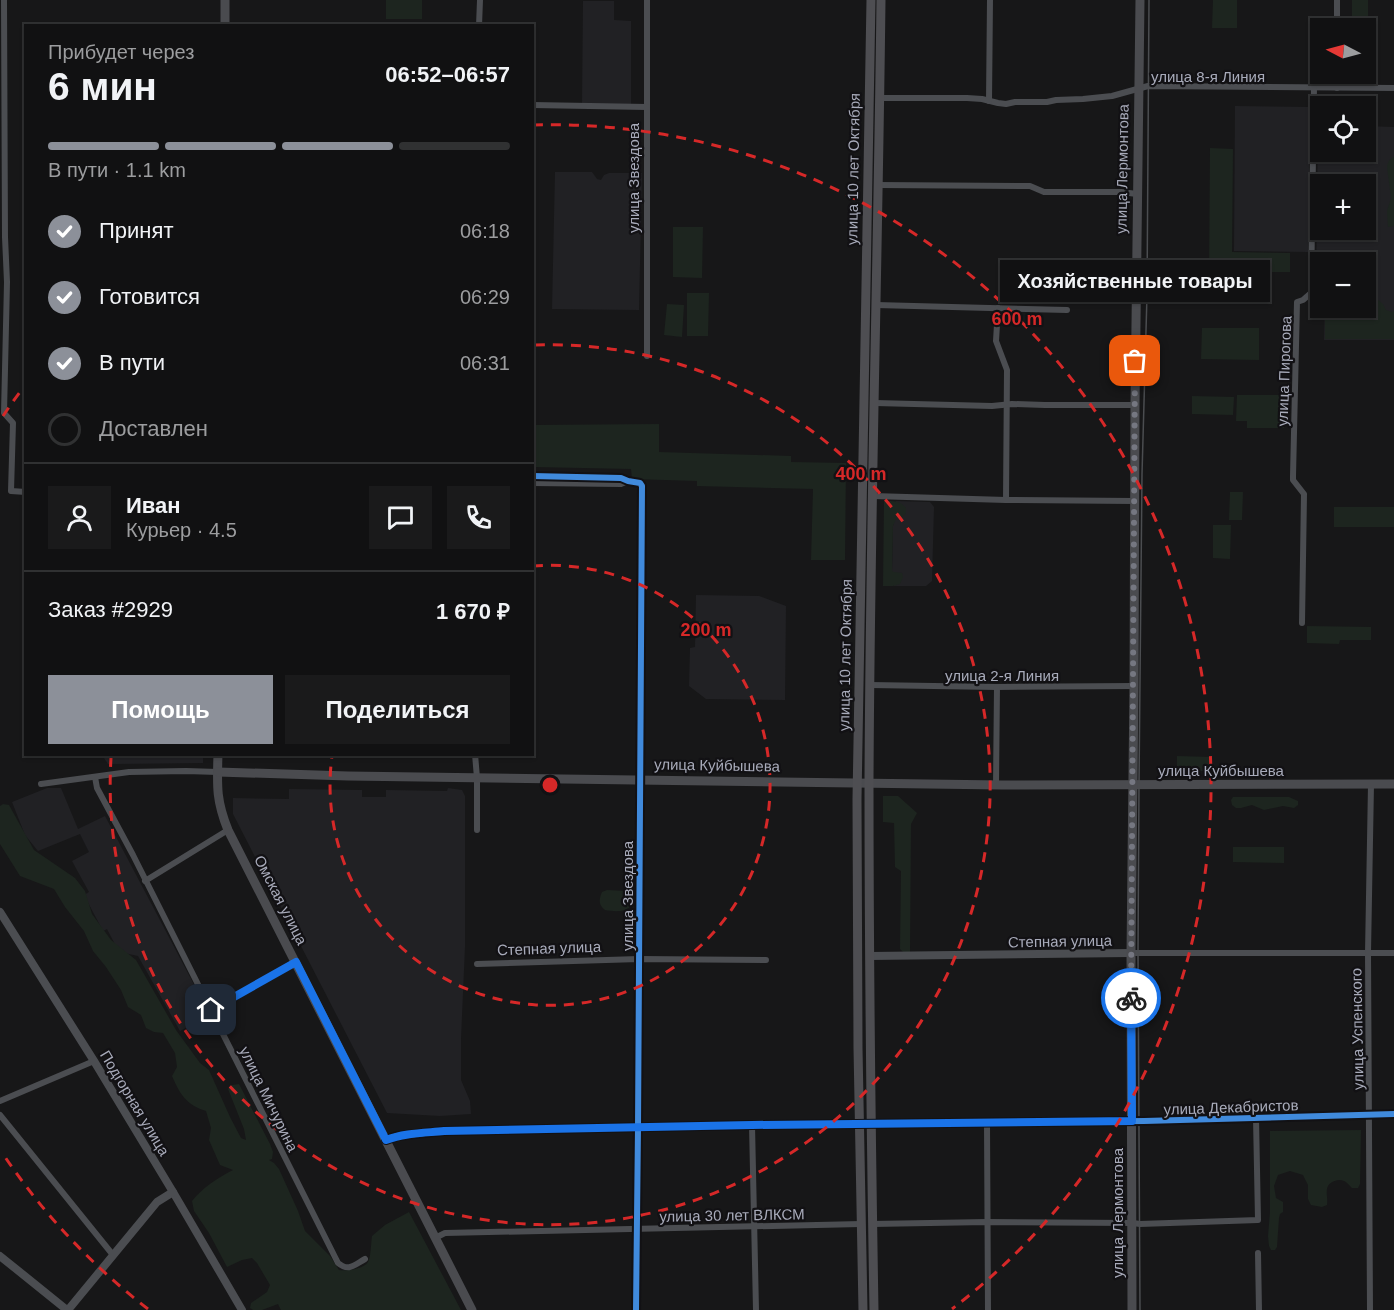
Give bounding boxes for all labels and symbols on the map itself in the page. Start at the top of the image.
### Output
north arrow [1310,18,1376,84]
street label: улица 8-я Линия [1151,68,1265,85]
street label: улица 10 лет Октября [843,93,863,245]
street label: улица Лермонтова [1112,103,1132,234]
street label: улица Звездова [625,122,642,233]
callout: Хозяйственные товары [1000,259,1270,301]
text: 600 m [991,309,1043,329]
street label: улица Пирогова [1274,315,1294,427]
pin [1109,335,1160,386]
text: 400 m [835,464,887,484]
street label: улица 10 лет Октября [835,579,855,731]
text: 200 m [680,620,732,640]
street label: улица 2-я Линия [945,667,1059,684]
street label: улица Куйбышева [654,755,781,775]
street label: улица Куйбышева [1158,762,1285,779]
centre of rings [540,775,560,795]
street label: улица Звездова [619,840,636,951]
street label: Омская улица [251,852,311,948]
street label: Степная улица [1008,932,1113,950]
street label: Степная улица [497,938,602,958]
courier [1101,968,1161,1028]
street label: улица Успенского [1347,968,1367,1090]
pin [185,984,236,1035]
street label: улица Мичурина [236,1044,302,1155]
street label: Подгорная улица [97,1047,173,1159]
street label: улица Декабристов [1163,1096,1299,1118]
street label: улица Лермонтова [1109,1147,1126,1278]
street label: улица 30 лет ВЛКСМ [659,1205,805,1225]

